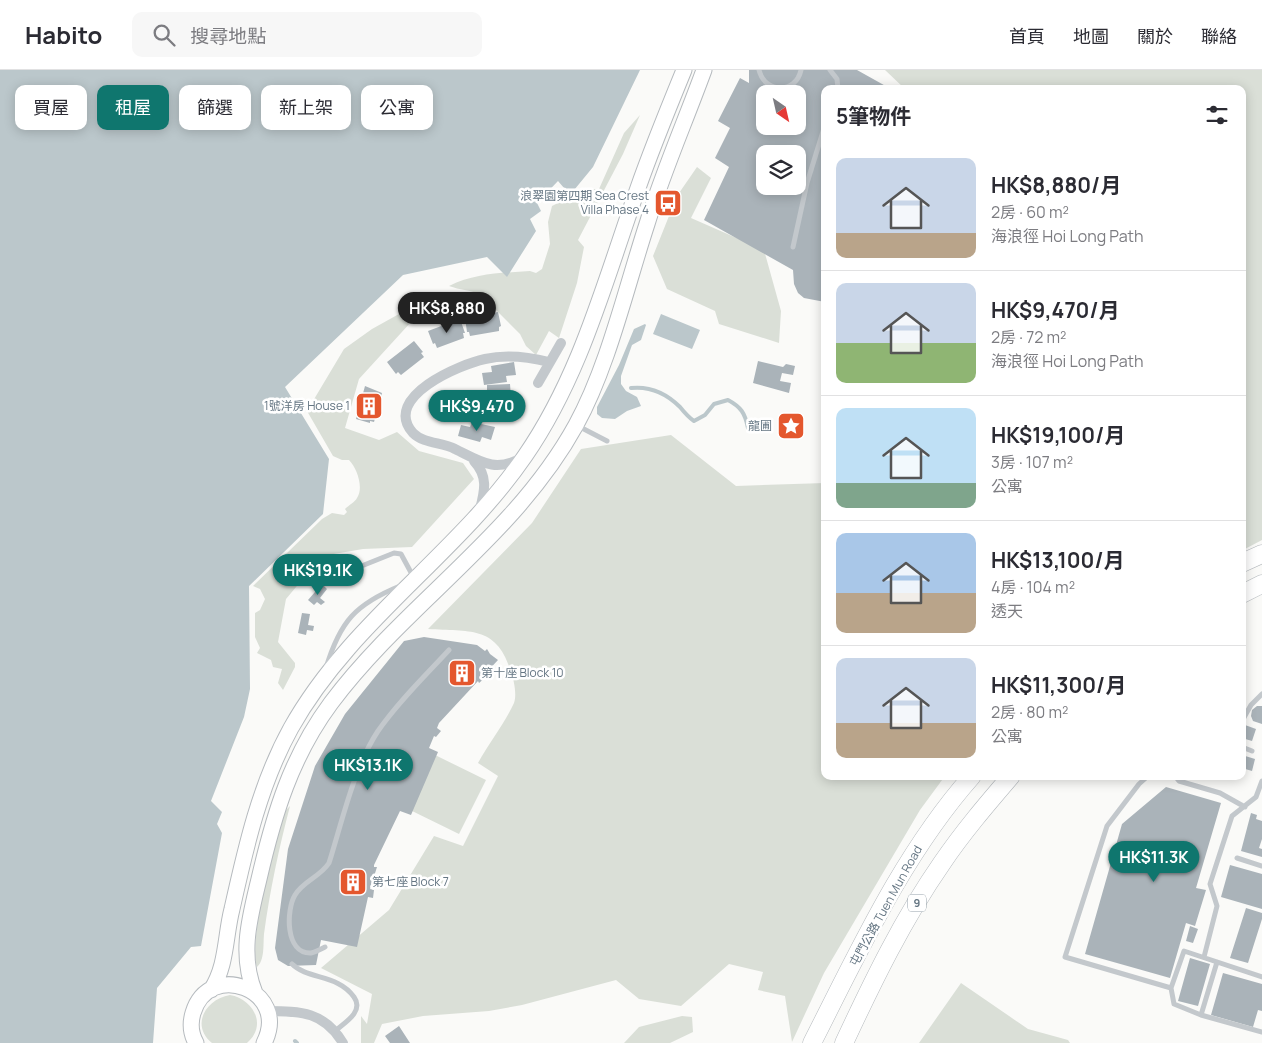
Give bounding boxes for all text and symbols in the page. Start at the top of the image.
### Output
search box [132,12,482,57]
text: Habito [25,18,102,51]
icon: search [150,21,178,49]
text: 搜尋地點 [190,23,266,49]
text: 首頁 [1009,24,1045,48]
text: 地圖 [1073,24,1109,48]
text: 關於 [1137,24,1173,48]
text: 聯絡 [1201,24,1237,48]
chip: 買屋 [15,85,87,130]
chip: 租屋 [97,85,169,130]
chip: 篩選 [179,85,251,130]
chip: 新上架 [261,85,351,130]
chip: 公寓 [361,85,433,130]
north arrow [756,85,806,135]
map controls [756,85,806,195]
icon: filters [1203,101,1231,129]
text: 5筆物件 [836,102,911,130]
button: layers [756,145,806,195]
text: HK$8,880/月 [991,171,1121,199]
icon: home [876,178,936,238]
place label: 浪翠園第四期 Sea Crest Villa Phase 4 [520,187,649,218]
bus stop icon: 浪翠園第四期 Sea Crest Villa Phase 4 [653,188,683,218]
text: 2房 · 60 m² [991,201,1069,223]
text: 海浪徑 Hoi Long Path [991,225,1143,247]
pin: HK$8,880 [395,292,499,334]
text: HK$9,470/月 [991,296,1120,324]
text: HK$8,880 [409,297,485,319]
icon: home [876,303,936,363]
text: 2房 · 72 m² [991,326,1066,348]
text: 海浪徑 Hoi Long Path [991,350,1143,372]
pin: HK$9,470 [425,390,529,432]
building icon: 1號洋房 House 1 [354,391,384,421]
text: HK$9,470 [440,395,514,417]
place label: 1號洋房 House 1 [264,397,350,414]
place icon: 龍圃 [776,411,806,441]
place label: 龍圃 [748,417,772,434]
text: HK$19,100/月 [991,421,1125,449]
icon: home [876,428,936,488]
text: 3房 · 107 m² [991,451,1073,473]
text: 公寓 [991,475,1023,497]
text: HK$13,100/月 [991,546,1125,574]
icon: home [876,553,936,613]
pin: HK$19.1K [266,554,370,596]
text: HK$19.1K [284,559,352,581]
text: 4房 · 104 m² [991,576,1075,598]
text: 透天 [991,600,1023,622]
building icon: 第十座 Block 10 [447,658,477,688]
place label: 第十座 Block 10 [481,664,564,681]
text: HK$11,300/月 [991,671,1126,699]
icon: home [876,678,936,738]
text: 2房 · 80 m² [991,701,1068,723]
text: 公寓 [991,725,1023,747]
pin: HK$13.1K [316,748,420,791]
text: HK$13.1K [334,754,402,776]
pin: HK$11.3K [1102,840,1206,883]
street label: 屯門公路 Tuen Mun Road [845,842,926,969]
text: HK$11.3K [1119,846,1189,868]
building icon: 第七座 Block 7 [338,867,368,897]
place label: 第七座 Block 7 [372,873,449,890]
road number: 9 [908,894,926,911]

